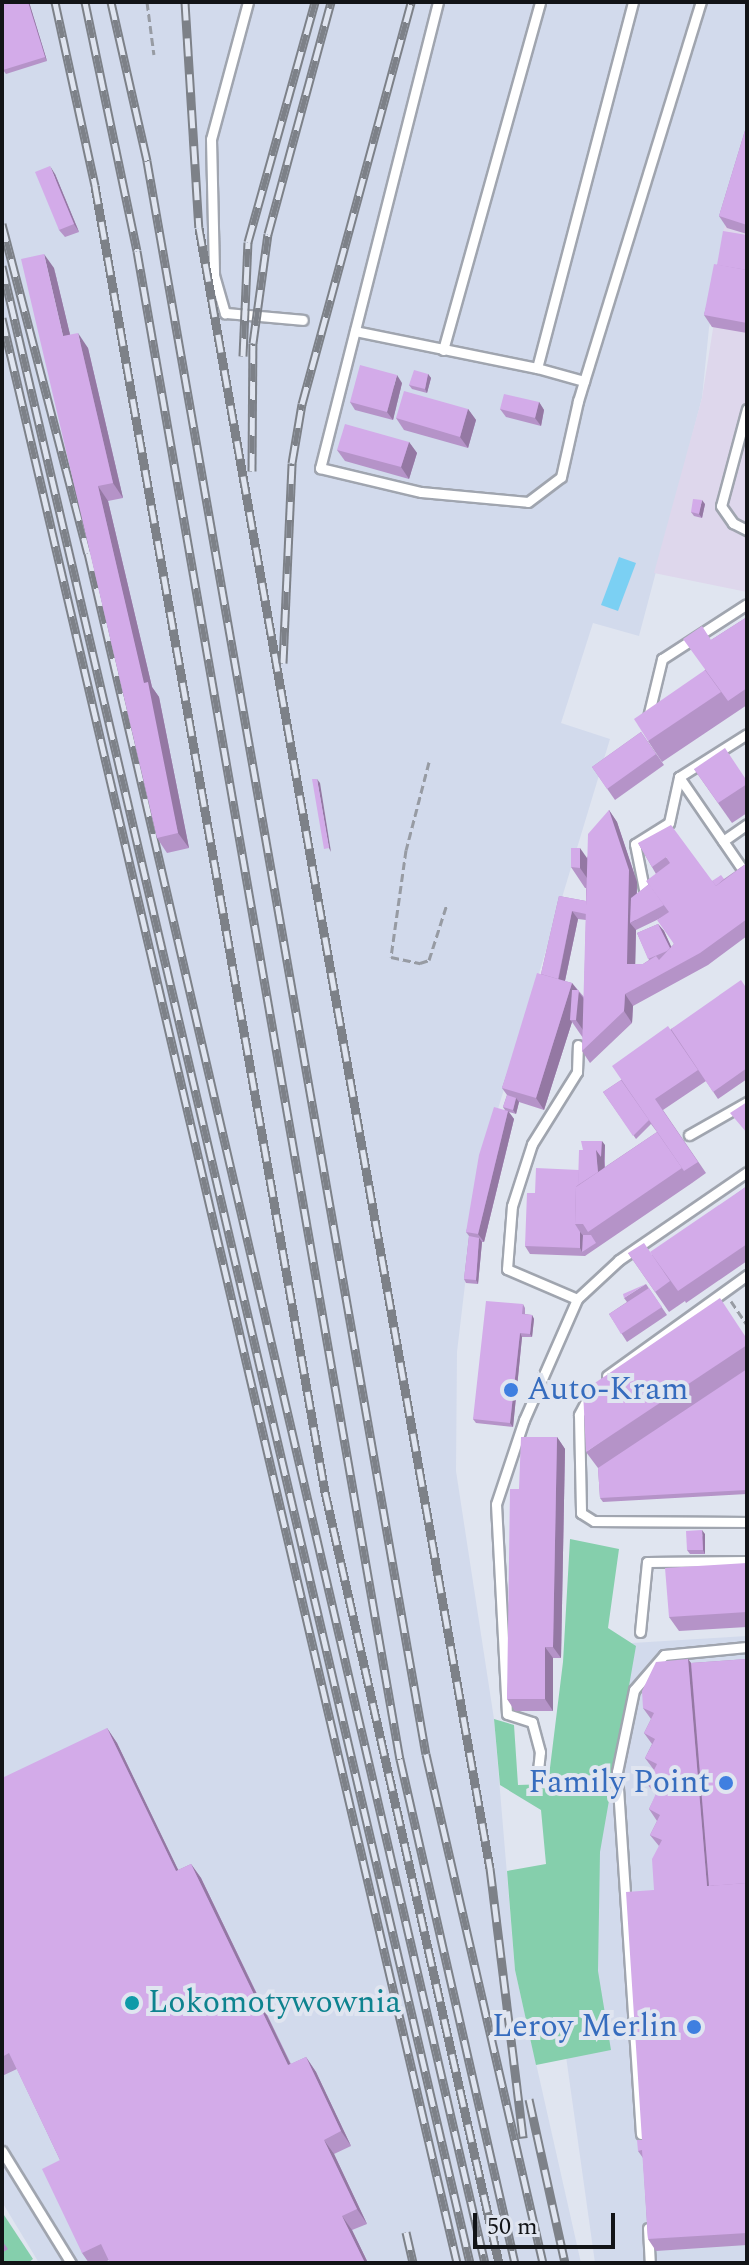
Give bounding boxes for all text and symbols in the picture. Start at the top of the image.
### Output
place label: Auto-Kram [527,1371,688,1409]
marker: Auto-Kram [502,1381,520,1399]
place label: Family Point [528,1764,710,1802]
marker: Family Point [717,1774,735,1792]
place label: Lokomotywownia [148,1984,401,2022]
marker: Lokomotywownia [123,1994,141,2012]
place label: Leroy Merlin [492,2008,678,2046]
marker: Leroy Merlin [685,2018,703,2036]
scale bar [477,2197,619,2247]
text: 50 m [487,2209,538,2245]

